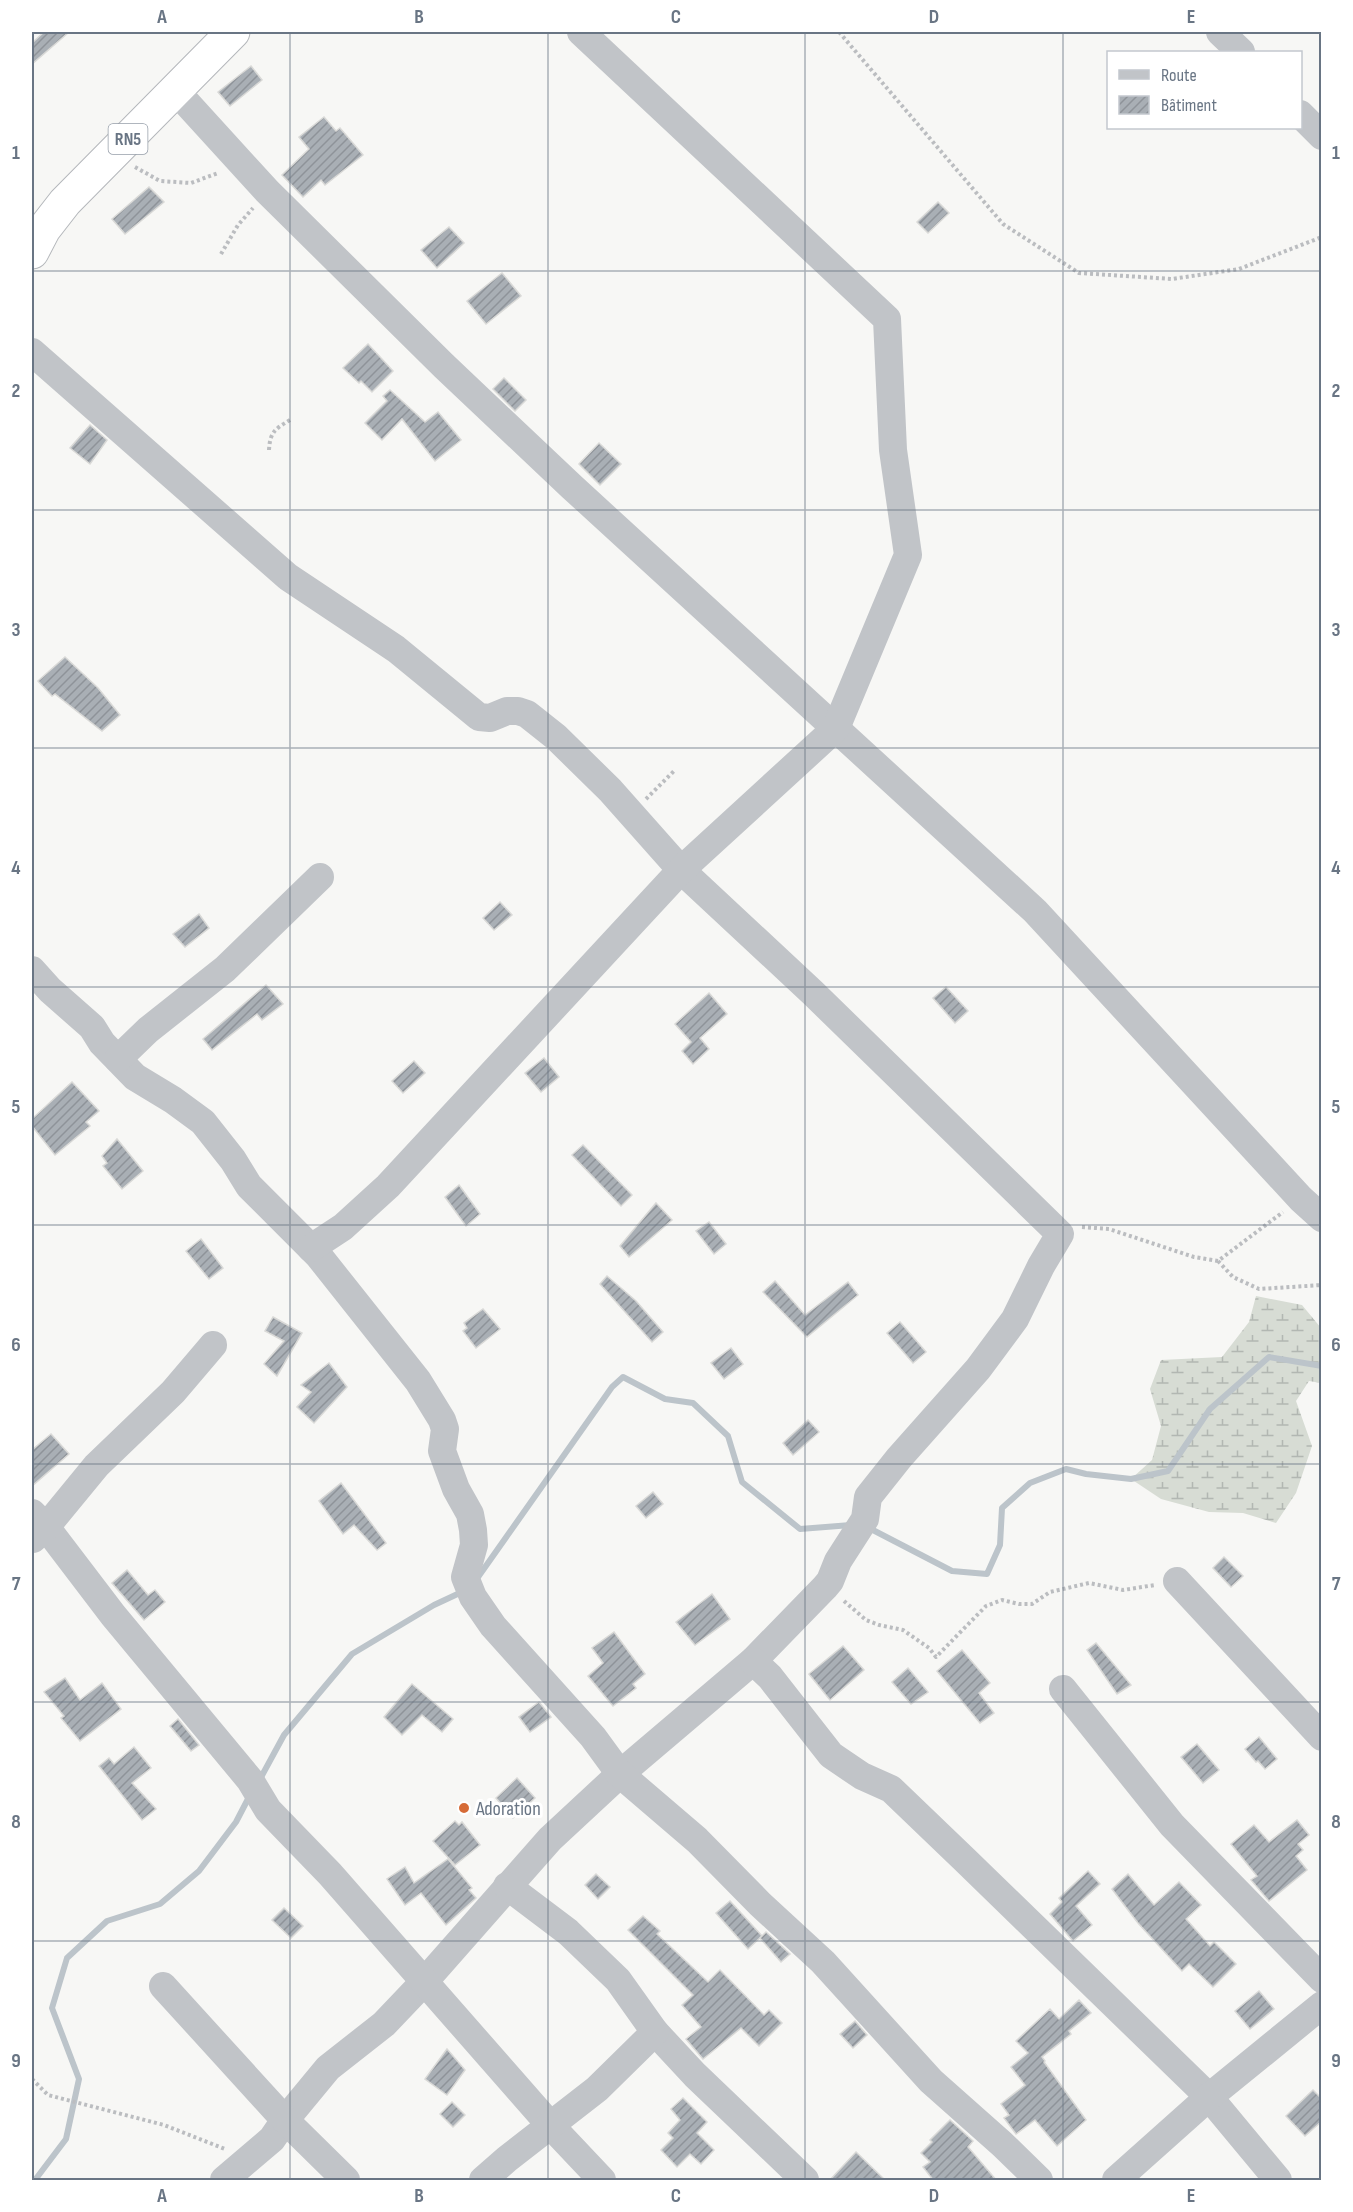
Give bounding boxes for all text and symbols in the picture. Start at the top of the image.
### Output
text: A [156,5,167,29]
text: B [414,5,424,29]
text: C [671,5,681,29]
text: D [929,5,939,29]
text: E [1187,5,1195,29]
legend [1107,51,1302,129]
text: Route [1161,65,1197,86]
text: Bâtiment [1161,95,1217,116]
road number: RN5 [108,124,148,154]
text: 1 [12,141,20,165]
text: 1 [1332,141,1340,165]
text: 2 [12,379,20,403]
text: 2 [1332,379,1340,403]
text: 3 [12,618,21,642]
text: 3 [1332,618,1341,642]
text: 4 [11,856,21,880]
text: 4 [1331,856,1341,880]
text: 5 [12,1095,21,1119]
text: 5 [1332,1095,1341,1119]
text: 6 [11,1333,21,1357]
text: 6 [1331,1333,1341,1357]
text: 7 [12,1572,21,1596]
text: 7 [1332,1572,1341,1596]
place label: Adoration [475,1797,541,1821]
marker: Adoration [457,1801,471,1815]
text: 8 [11,1810,21,1834]
text: 8 [1331,1810,1341,1834]
text: 9 [11,2049,21,2073]
text: 9 [1331,2049,1341,2073]
text: A [156,2184,167,2208]
text: B [414,2184,424,2208]
text: C [671,2184,681,2208]
text: D [929,2184,939,2208]
text: E [1187,2184,1195,2208]

